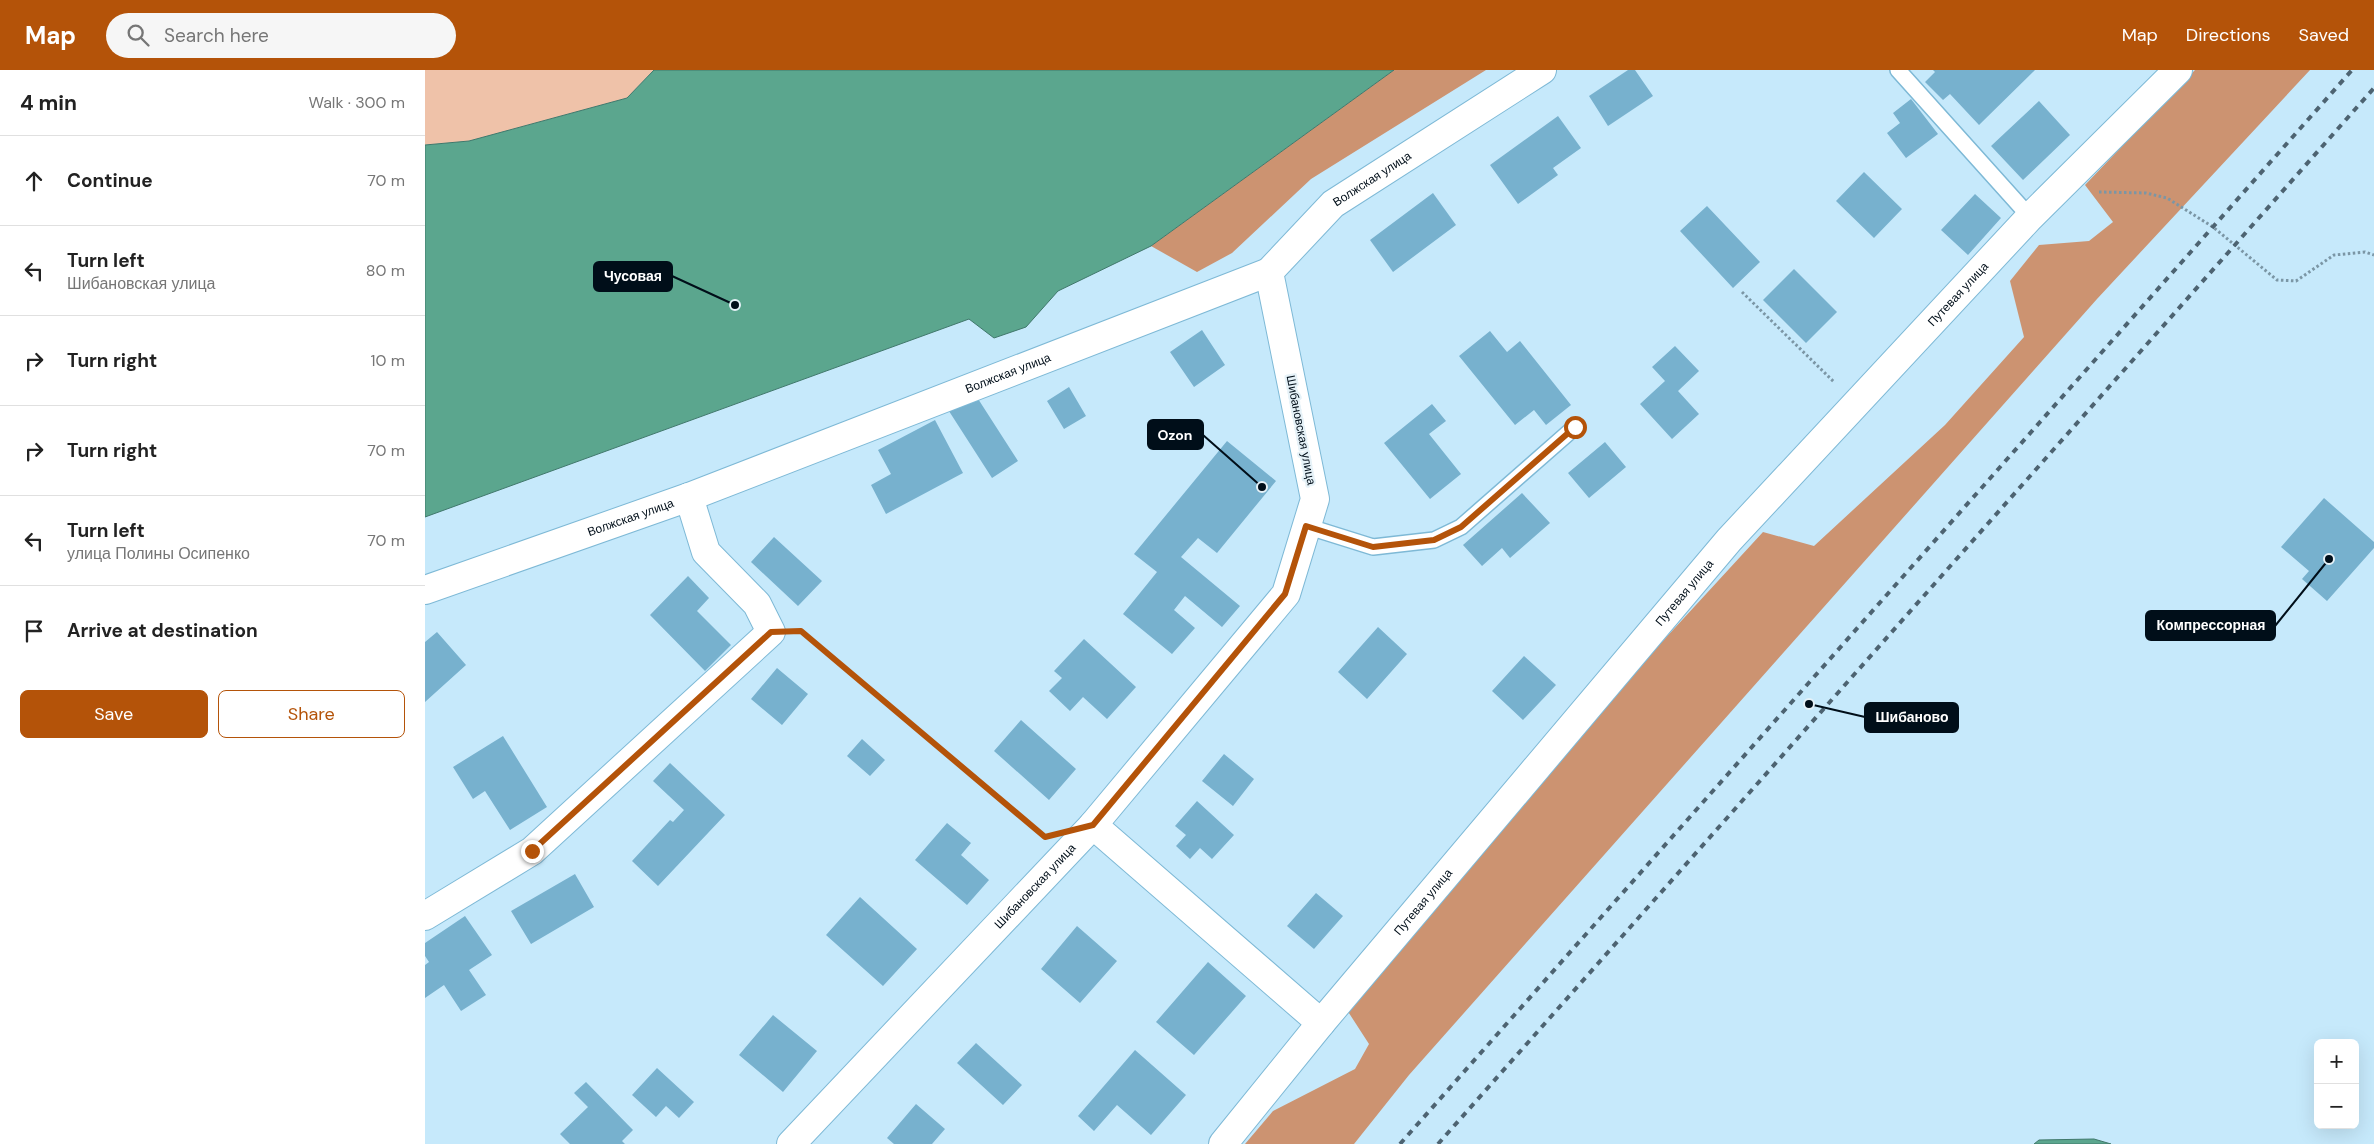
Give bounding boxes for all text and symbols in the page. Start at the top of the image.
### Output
search box [106,13,456,58]
text: Map [25,20,76,51]
icon: search [124,21,152,49]
text: Search here [164,23,269,48]
text: Map [2122,23,2158,47]
text: Directions [2186,23,2271,47]
text: Saved [2299,23,2349,47]
text: 4 min [20,89,77,117]
text: Walk · 300 m [308,92,405,113]
street label: Волжская улица [1330,148,1415,210]
icon: ahead [20,167,48,195]
text: Continue [67,168,153,193]
text: 70 m [367,170,405,191]
text: Turn left [67,248,145,273]
icon: left [20,257,48,285]
street label: Путевая улица [1924,258,1992,330]
text: 80 m [366,260,405,281]
callout: Чусовая [594,262,672,291]
text: Чусовая [604,267,662,285]
text: Шибановская улица [67,273,216,294]
icon: right [20,347,48,375]
text: Turn right [67,348,157,373]
street label: Волжская улица [963,349,1053,397]
text: 10 m [371,350,405,371]
street label: Шибановская улица [1283,374,1320,487]
route start [1564,416,1587,439]
callout: Ozon [1148,420,1203,449]
text: Ozon [1157,426,1193,444]
icon: right [20,437,48,465]
text: Turn right [67,438,157,463]
text: 70 m [367,440,405,461]
street label: Волжская улица [585,495,676,540]
text: Turn left [67,518,145,543]
icon: left [20,527,48,555]
text: 70 m [367,530,405,551]
text: улица Полины Осипенко [67,543,250,564]
street label: Путевая улица [1652,556,1717,629]
callout: Компрессорная [2146,611,2275,640]
text: Компрессорная [2157,616,2265,634]
icon: arrive [20,617,48,645]
text: Arrive at destination [67,618,258,643]
button: Save [20,690,208,738]
button: Share [218,690,405,738]
callout: Шибаново [1865,703,1958,732]
text: Шибаново [1875,708,1949,726]
route end [521,840,544,863]
street label: Шибановская улица [991,840,1079,932]
street label: Путевая улица [1390,865,1456,939]
map controls [2314,1039,2359,1129]
button: + [2314,1039,2359,1084]
button: − [2314,1084,2359,1129]

